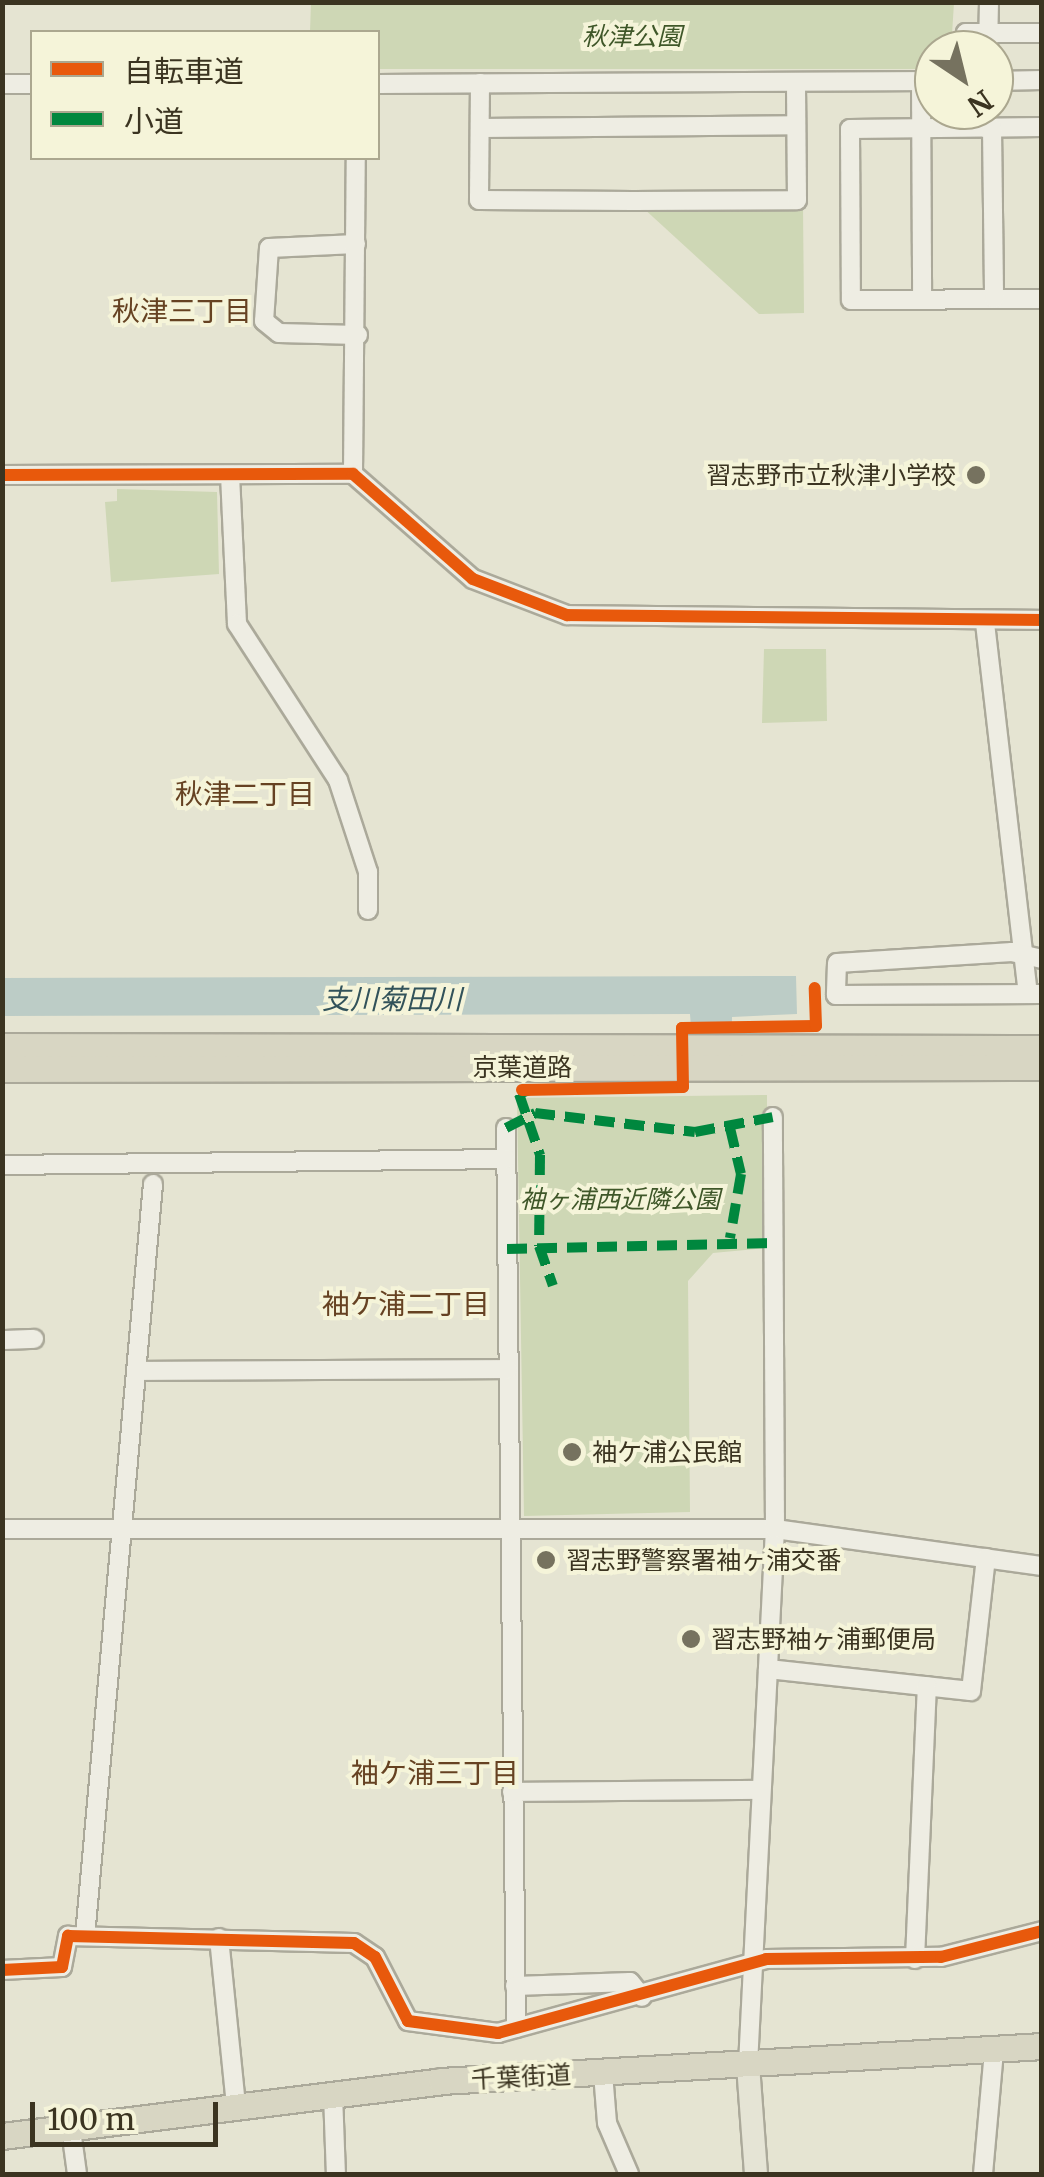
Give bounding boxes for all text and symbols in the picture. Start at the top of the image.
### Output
park label: 秋津公園 [582,21,682,51]
legend [30,30,380,160]
north arrow [914,30,1014,130]
text: 自転車道 [124,52,244,90]
text: N [961,82,999,124]
text: 小道 [124,102,184,140]
district label: 秋津三丁目 [112,294,252,328]
place label: 習志野市立秋津小学校 [706,460,956,490]
marker: 習志野市立秋津小学校 [965,464,987,486]
district label: 秋津二丁目 [175,777,315,811]
water label: 支川菊田川 [322,982,462,1016]
street label: 京葉道路 [472,1052,572,1082]
park label: 袖ヶ浦西近隣公園 [520,1184,720,1214]
district label: 袖ケ浦二丁目 [322,1287,490,1321]
place label: 袖ケ浦公民館 [592,1437,742,1467]
marker: 袖ケ浦公民館 [561,1441,583,1463]
place label: 習志野警察署袖ヶ浦交番 [566,1545,841,1575]
marker: 習志野警察署袖ヶ浦交番 [535,1549,557,1571]
place label: 習志野袖ヶ浦郵便局 [711,1624,936,1654]
marker: 習志野袖ヶ浦郵便局 [680,1628,702,1650]
district label: 袖ケ浦三丁目 [351,1756,519,1790]
street label: 千葉街道 [470,2059,572,2095]
scale bar [35,2082,222,2144]
text: 100 m [47,2100,135,2138]

